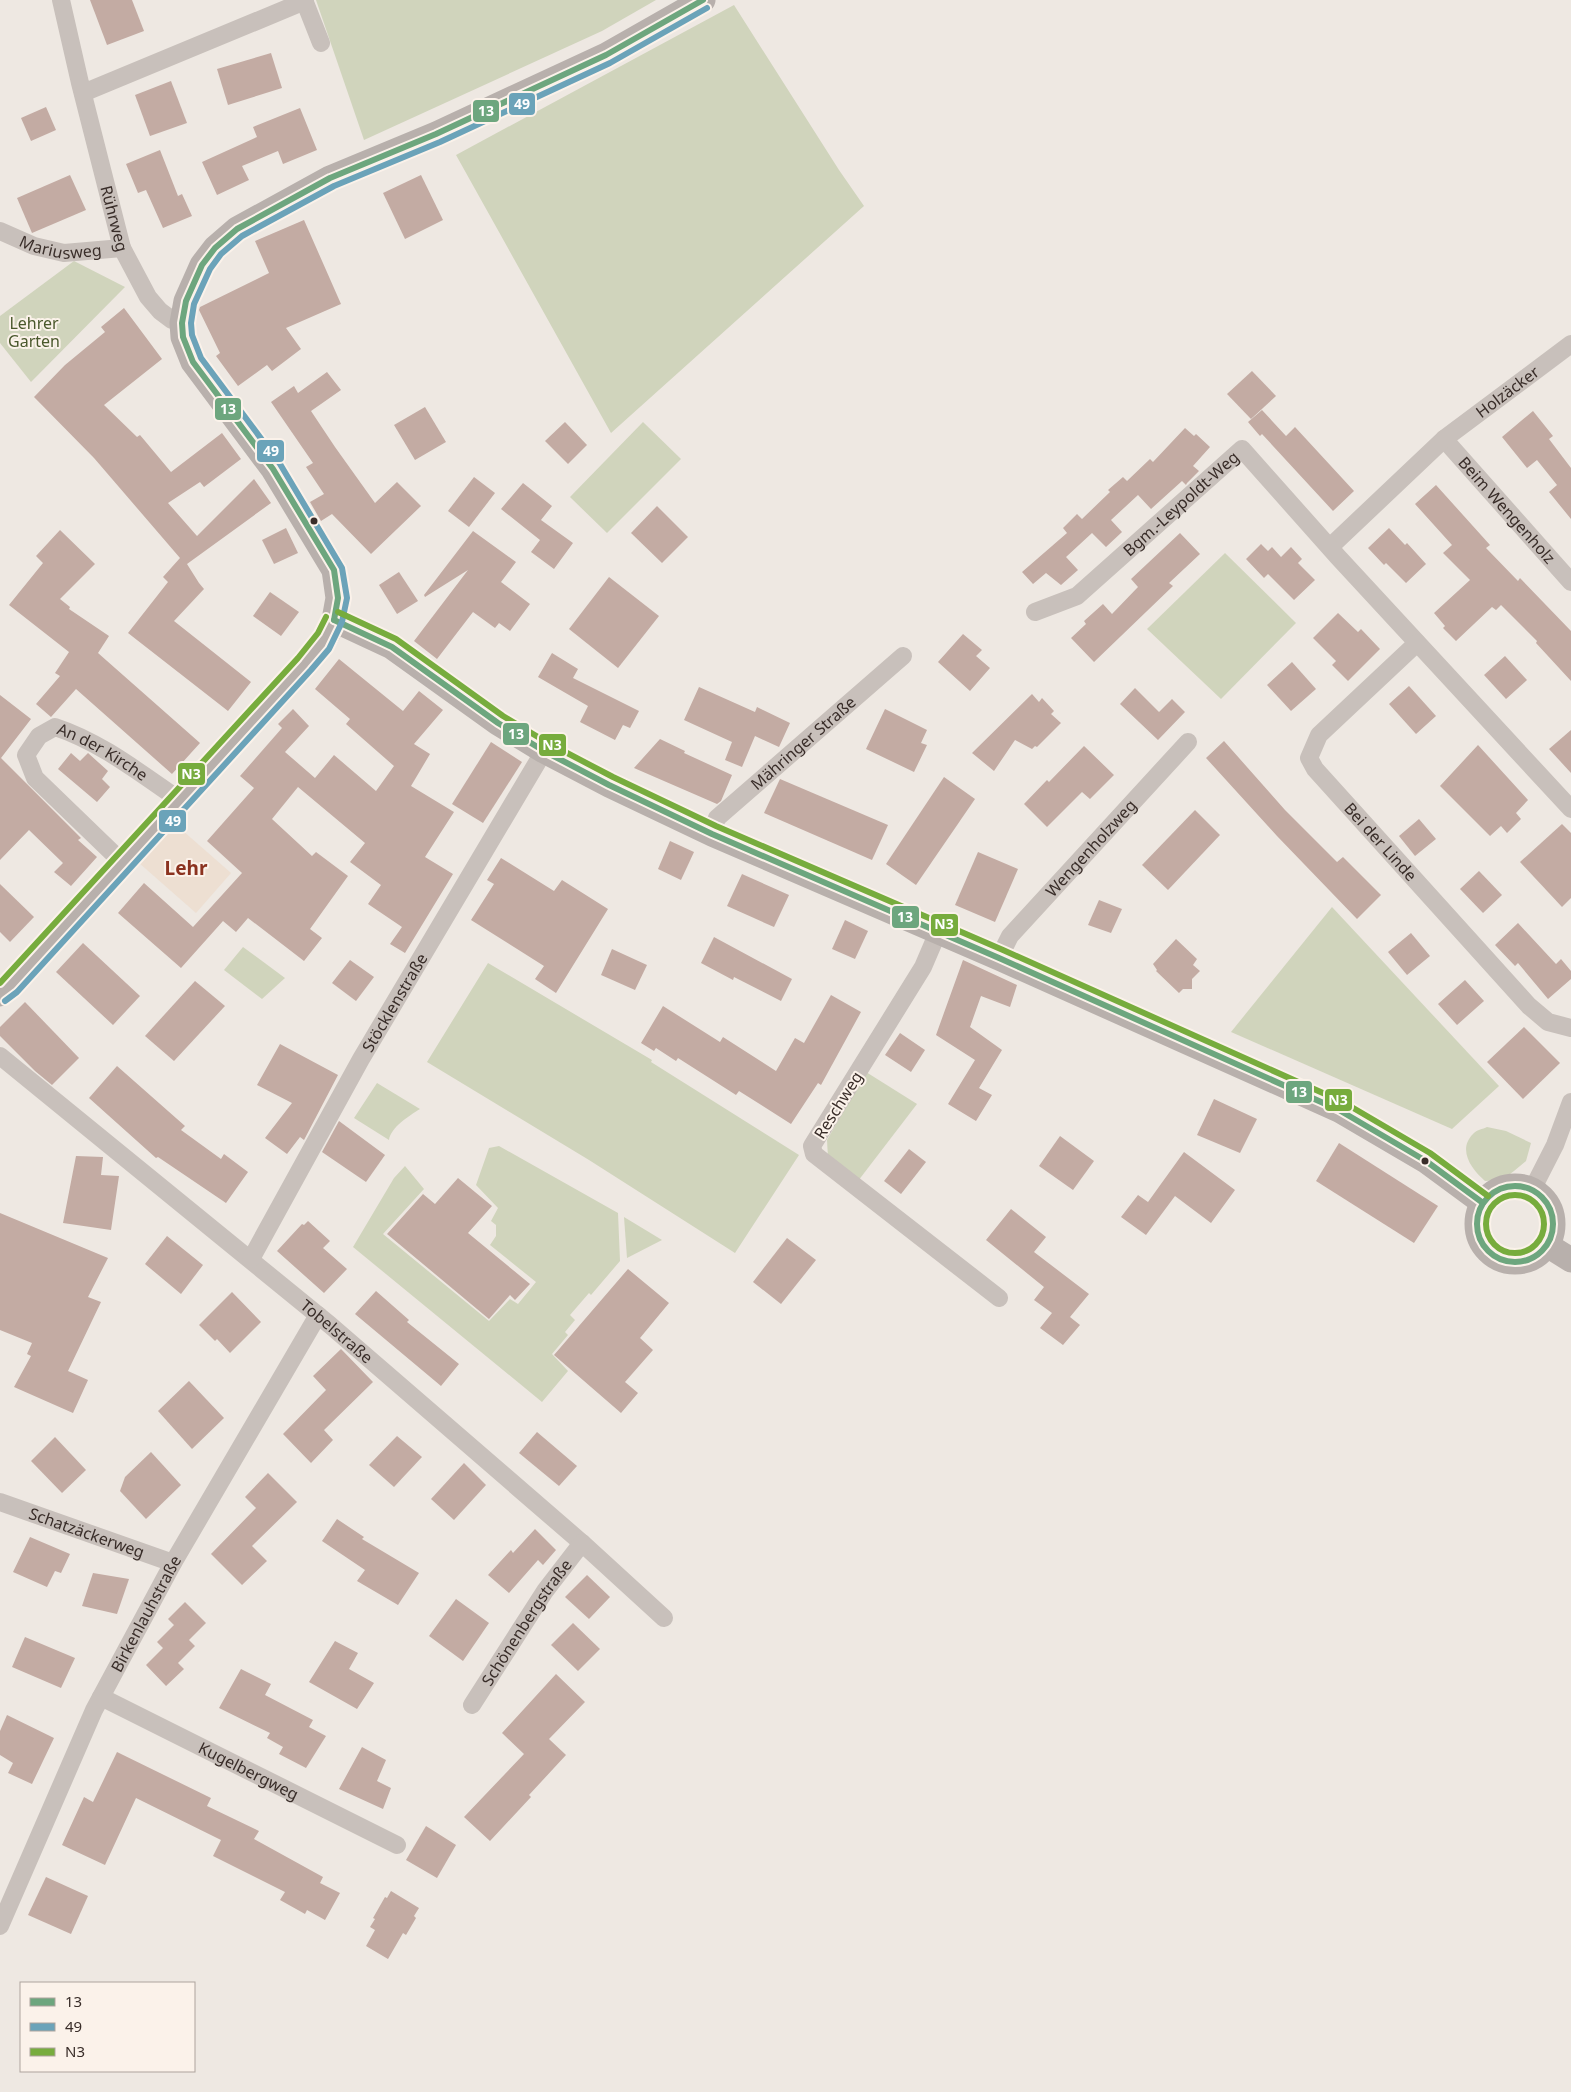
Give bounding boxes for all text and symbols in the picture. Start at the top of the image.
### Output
line badge: 49 [508,92,536,116]
text: 49 [514,94,530,113]
line badge: 13 [472,99,500,123]
text: 13 [478,101,494,120]
street label: Rührweg [95,183,134,254]
street label: Mariusweg [16,230,102,264]
park label: Lehrer Garten [8,312,60,352]
street label: Holzäcker [1471,360,1544,423]
line badge: 13 [214,397,242,421]
text: 13 [220,399,236,418]
line badge: 49 [256,439,285,463]
text: 49 [263,441,279,460]
street label: Bgm.-Leypoldt-Weg [1118,446,1243,561]
street label: Beim Wengenholz [1454,452,1561,568]
unlabelled marker [309,516,319,526]
street label: Mähringer Straße [746,691,860,795]
street label: An der Kirche [54,718,152,786]
line badge: 13 [502,722,530,746]
text: 13 [508,724,524,743]
line badge: N3 [538,733,567,757]
text: N3 [542,735,562,754]
line badge: N3 [177,762,206,786]
text: N3 [181,764,201,783]
street label: Wengenholzweg [1040,795,1141,901]
street label: Bei der Linde [1339,798,1422,886]
line badge: 49 [158,809,187,833]
text: 49 [165,811,181,830]
district label: Lehr [165,855,208,881]
line badge: 13 [891,905,920,929]
text: 13 [897,907,913,926]
line badge: N3 [930,913,959,937]
text: N3 [934,914,954,933]
street label: Stöcklenstraße [357,949,433,1056]
street label: Reschweg [809,1067,867,1143]
line badge: 13 [1285,1080,1313,1104]
text: 13 [1291,1082,1307,1101]
line badge: N3 [1324,1088,1353,1112]
text: N3 [1328,1090,1348,1109]
unlabelled marker [1420,1156,1430,1166]
street label: Tobelstraße [296,1294,378,1368]
street label: Schatzäckerweg [26,1502,147,1563]
street label: Birkenlauhstraße [105,1551,186,1676]
street label: Schönenbergstraße [476,1555,577,1690]
street label: Kugelbergweg [195,1736,302,1805]
legend [20,1982,195,2072]
text: 13 [65,1991,82,2011]
text: 49 [65,2016,82,2036]
text: N3 [65,2041,85,2061]

